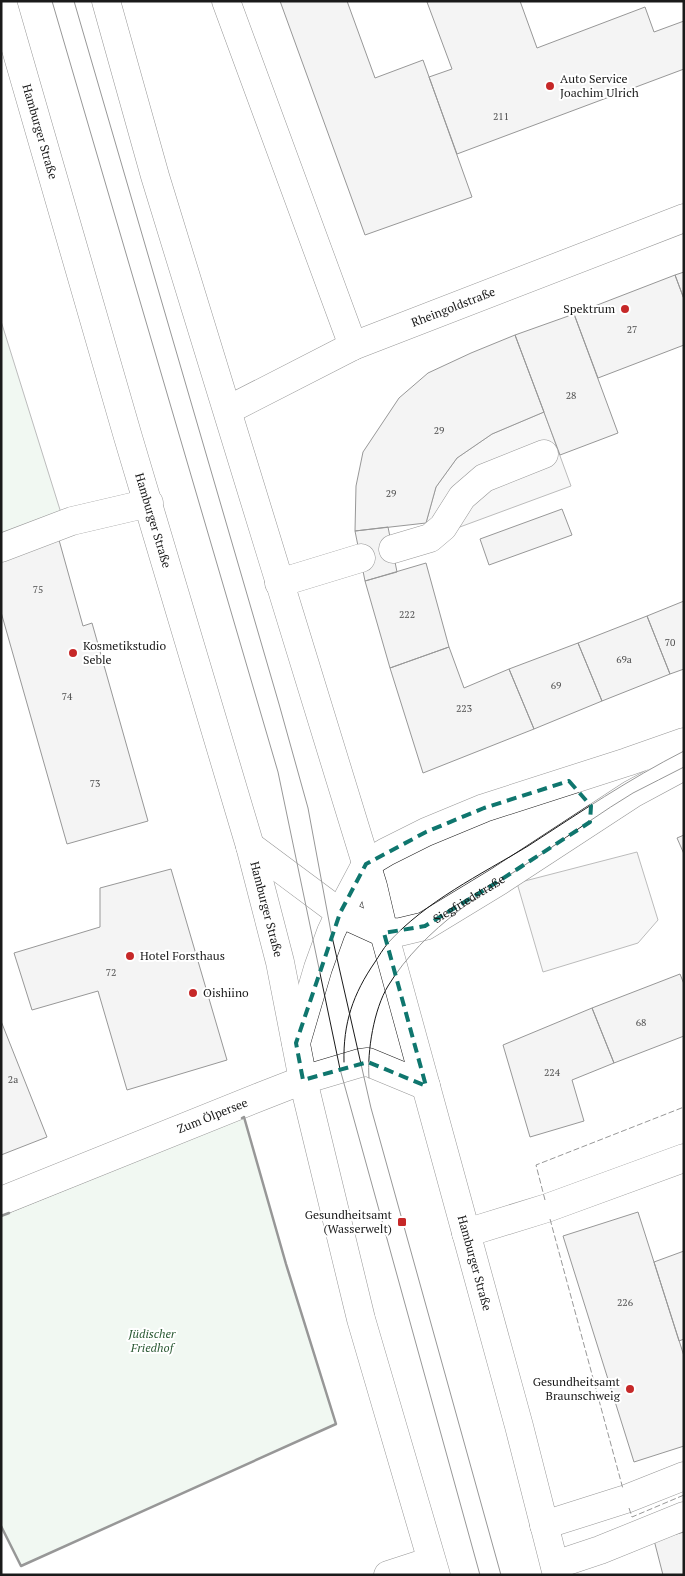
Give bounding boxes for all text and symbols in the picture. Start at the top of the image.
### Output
place label: Auto Service Joachim Ulrich [560,71,639,100]
marker: Auto Service Joachim Ulrich [544,80,556,92]
street label: Hamburger Straße [19,82,61,181]
house number: 211 [493,110,509,123]
street label: Rheingoldstraße [409,284,497,330]
place label: Spektrum [563,301,616,316]
marker: Spektrum [619,303,631,315]
house number: 27 [627,323,637,336]
house number: 28 [566,389,576,402]
house number: 29 [434,424,444,437]
street label: Hamburger Straße [132,471,175,570]
house number: 29 [386,487,396,500]
house number: 75 [33,583,43,596]
house number: 222 [399,608,415,621]
house number: 70 [665,636,675,649]
place label: Kosmetikstudio Seble [83,638,166,667]
marker: Kosmetikstudio Seble [67,647,79,659]
house number: 69a [616,653,632,666]
house number: 69 [551,679,561,692]
house number: 74 [62,690,73,703]
house number: 223 [456,702,472,715]
house number: 73 [90,777,100,790]
street label: Hamburger Straße [247,860,286,959]
street label: Siegfriedstraße [430,871,508,926]
place label: Hotel Forsthaus [140,948,225,963]
marker: Hotel Forsthaus [124,950,136,962]
house number: 72 [106,966,116,979]
place label: Oishiino [203,985,249,1000]
marker: Oishiino [187,987,199,999]
house number: 68 [636,1016,646,1029]
house number: 224 [544,1066,561,1079]
house number: 2a [8,1073,18,1086]
street label: Zum Ölpersee [175,1095,250,1136]
place label: Gesundheitsamt (Wasserwelt) [305,1207,393,1236]
street label: Hamburger Straße [455,1214,495,1312]
marker: Gesundheitsamt (Wasserwelt) [396,1216,408,1228]
house number: 226 [617,1296,634,1309]
park label: Jüdischer Friedhof [128,1326,177,1355]
place label: Gesundheitsamt Braunschweig [533,1374,621,1403]
marker: Gesundheitsamt Braunschweig [624,1383,636,1395]

